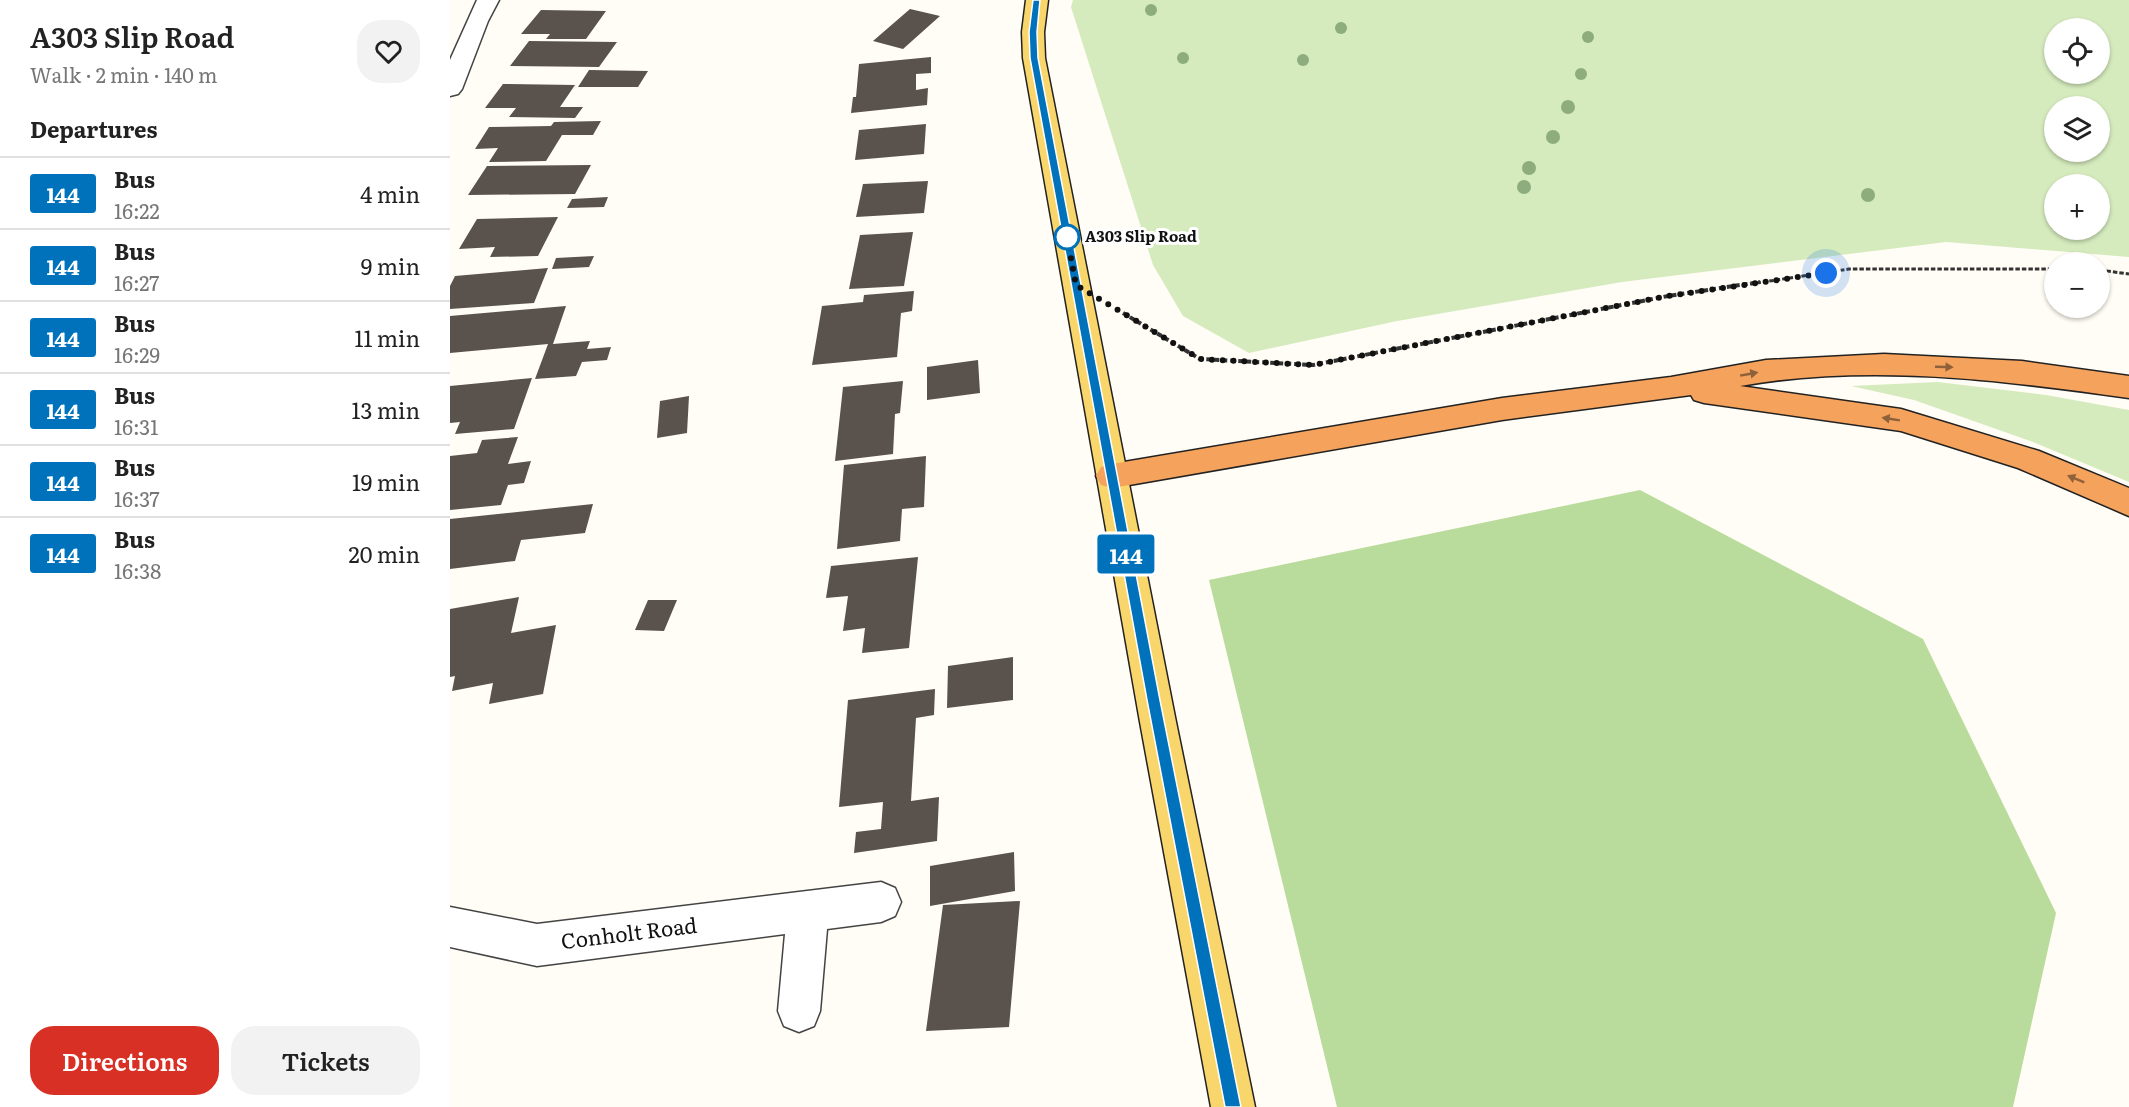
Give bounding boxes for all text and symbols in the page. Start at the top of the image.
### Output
text: A303 Slip Road [30,15,234,57]
map controls [2044,18,2110,318]
button: locate [2044,18,2110,84]
button: heart [357,20,420,83]
text: Walk · 2 min · 140 m [30,59,217,89]
button: layers [2044,96,2110,162]
text: Departures [30,112,157,145]
text: Bus [114,162,155,195]
button: + [2044,174,2110,240]
text: 4 min [360,177,420,210]
text: 144 [46,178,80,209]
text: 16:22 [114,195,160,225]
marker: A303 Slip Road [1054,224,1080,250]
place label: A303 Slip Road [1085,224,1197,247]
text: Bus [114,234,155,267]
text: 9 min [361,249,420,282]
text: 144 [46,250,80,281]
button: − [2044,252,2110,318]
your location [1811,258,1841,288]
text: 16:27 [114,267,159,297]
text: Bus [114,306,155,339]
text: 11 min [354,321,420,354]
text: 144 [46,322,80,353]
text: 16:29 [114,339,160,369]
one-way arrow [1934,362,1953,371]
one-way arrow [1740,370,1759,379]
text: Bus [114,378,155,411]
text: 13 min [351,393,420,426]
text: 144 [46,394,80,425]
text: 16:31 [114,411,158,441]
one-way arrow [1881,414,1900,423]
text: Bus [114,450,155,483]
text: 19 min [352,465,420,498]
text: 144 [46,466,80,497]
one-way arrow [2067,474,2085,483]
text: 16:37 [114,483,160,513]
text: Bus [114,522,155,555]
line badge: 144 [1092,534,1160,574]
text: 20 min [348,537,420,570]
text: 144 [46,538,80,569]
text: 144 [1109,539,1143,570]
text: 16:38 [114,555,161,585]
street label: Conholt Road [559,908,699,955]
button: Directions [30,1026,219,1095]
button: Tickets [231,1026,420,1095]

